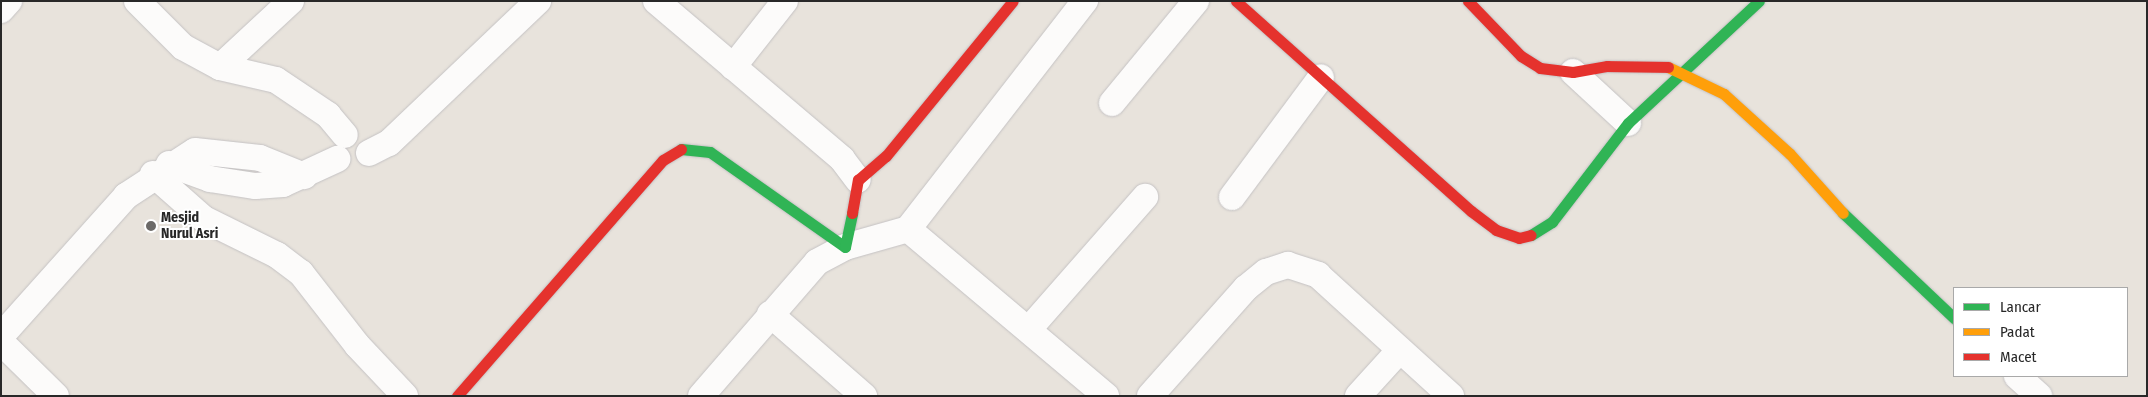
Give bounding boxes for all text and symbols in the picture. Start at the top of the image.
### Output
place label: Mesjid Nurul Asri [161,210,218,242]
marker: Mesjid Nurul Asri [145,220,157,232]
legend [1953,287,2128,377]
text: Lancar [2000,298,2041,316]
text: Padat [2000,323,2035,341]
text: Macet [2000,348,2036,366]

